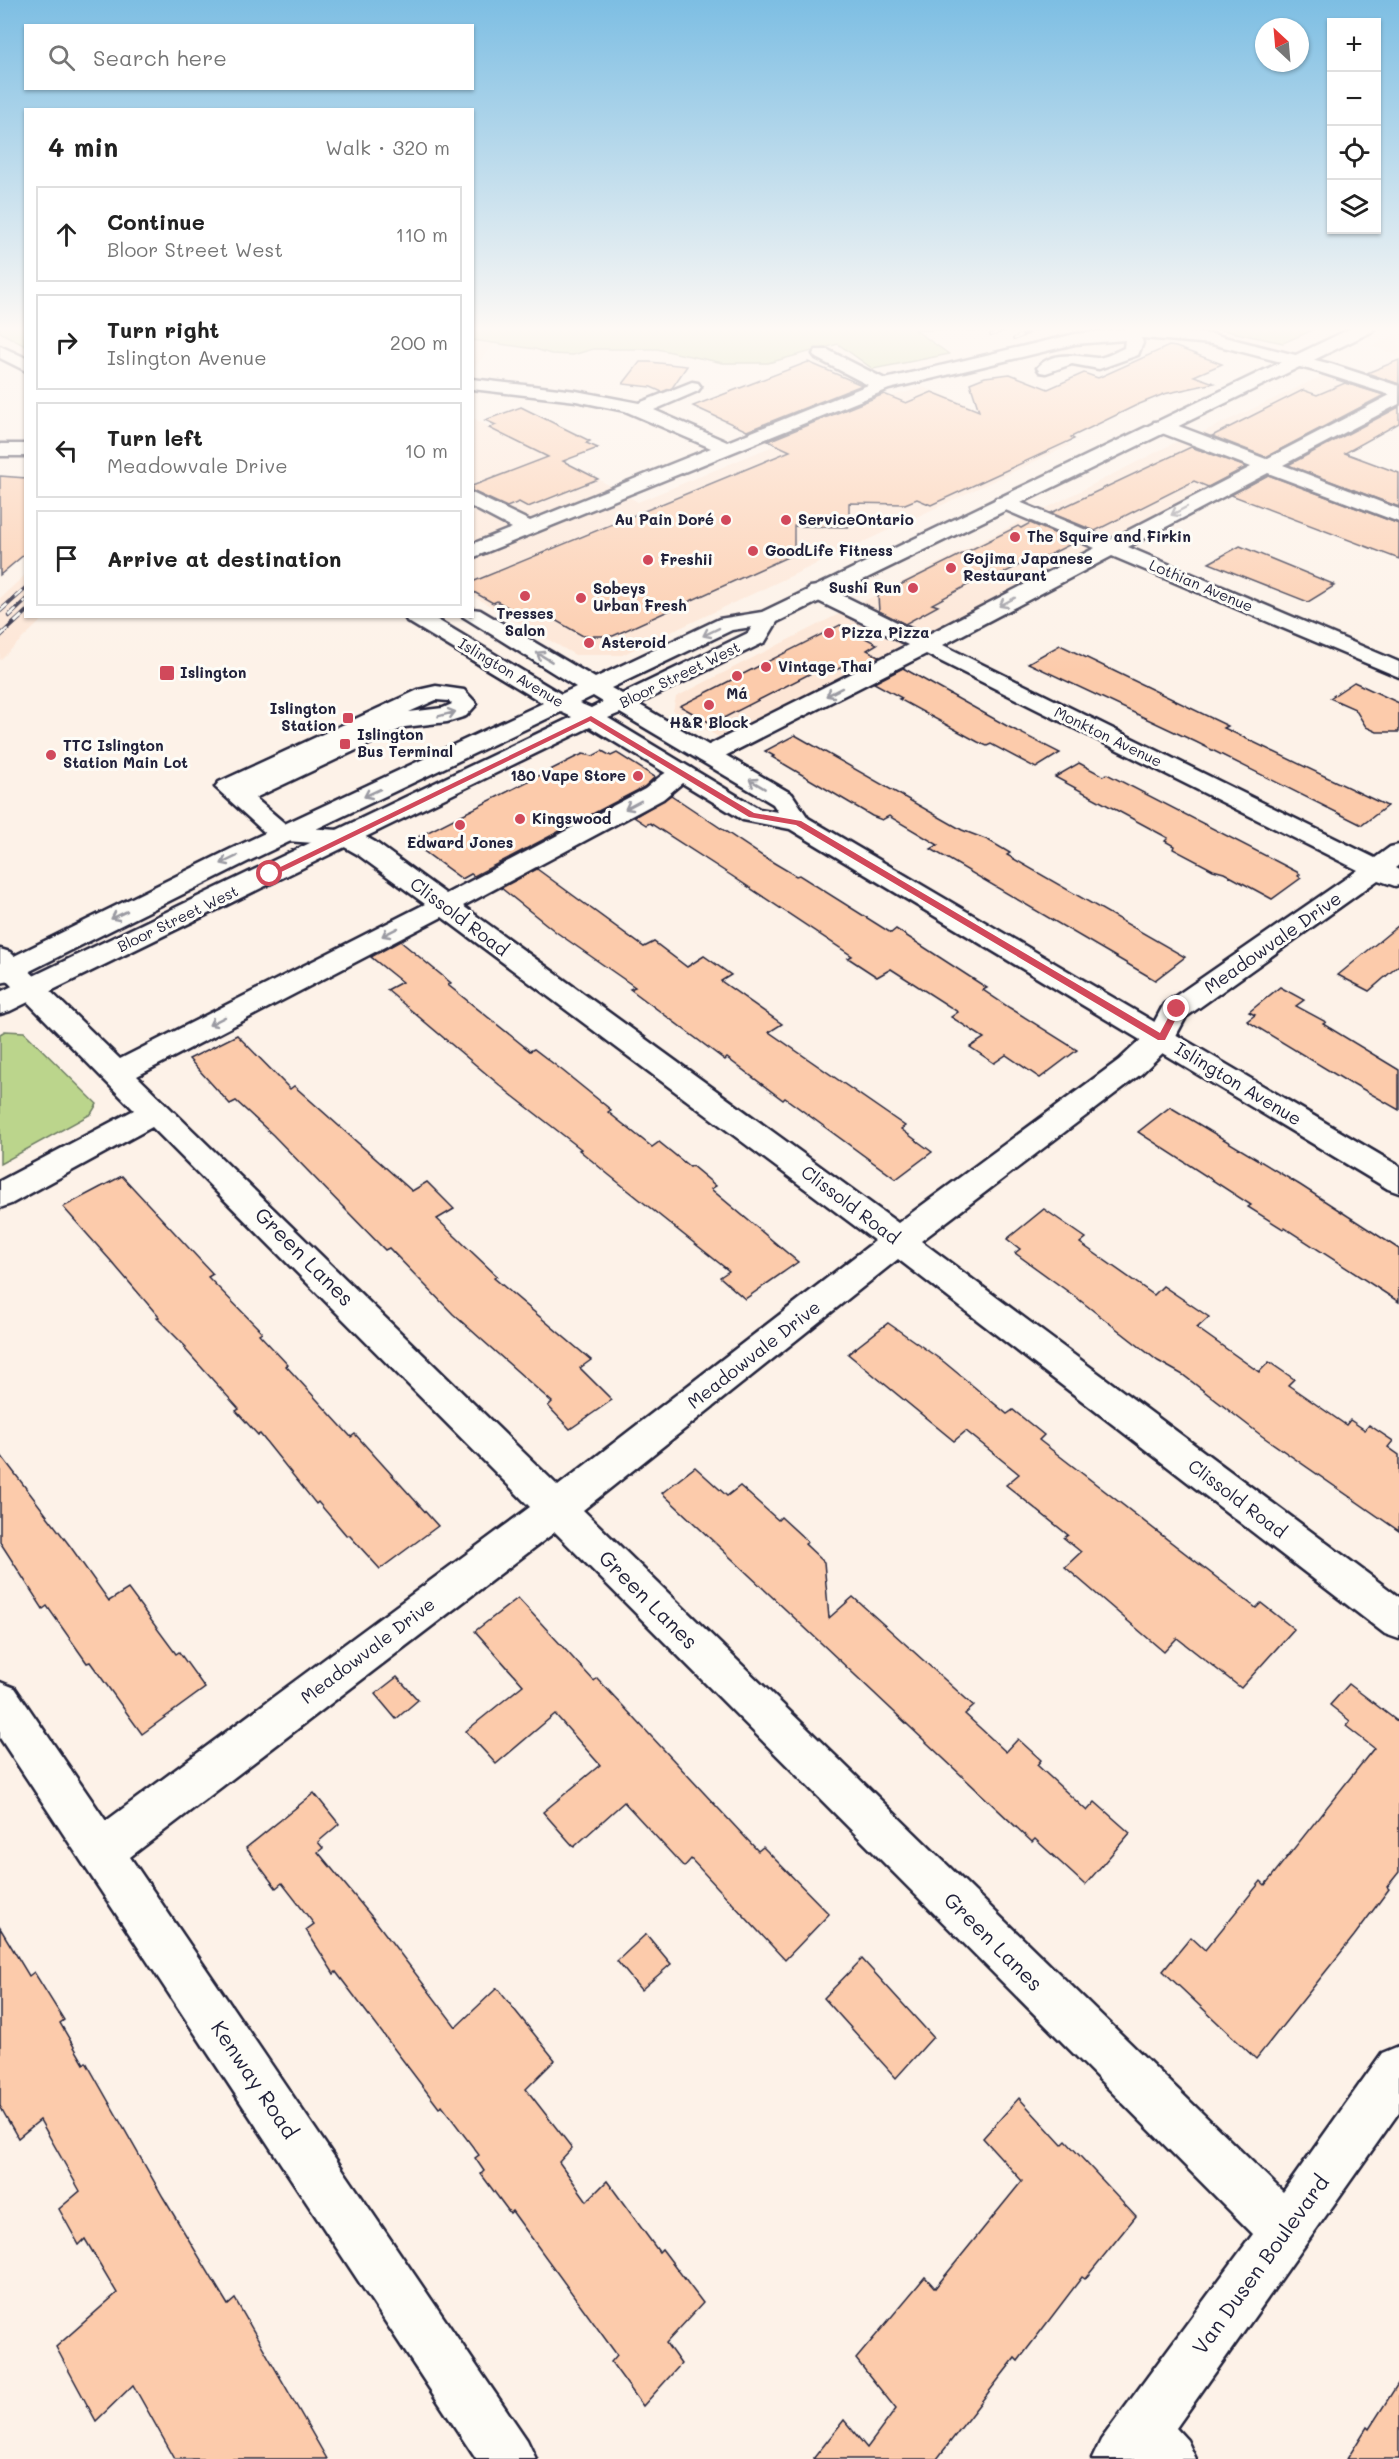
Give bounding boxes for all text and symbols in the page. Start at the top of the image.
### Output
north arrow [1255,18,1309,72]
map controls [1327,18,1381,234]
button: + [1327,18,1381,72]
search box [24,24,474,90]
icon: search [45,41,78,74]
text: Search here [93,43,227,72]
button: − [1327,72,1381,126]
button: locate [1327,126,1381,180]
text: 4 min [48,130,118,164]
text: Walk · 320 m [325,134,450,160]
button: layers [1327,180,1381,234]
text: Continue [107,207,205,236]
icon: ahead [50,218,83,251]
text: 110 m [395,221,448,247]
text: Bloor Street West [107,236,283,262]
text: Turn right [107,315,219,344]
icon: right [50,326,83,359]
text: 200 m [390,329,448,355]
text: Islington Avenue [107,344,267,370]
text: Turn left [107,423,203,452]
icon: left [50,434,83,467]
text: 10 m [404,437,448,463]
text: Meadowvale Drive [107,452,288,478]
one-way arrow [1171,506,1189,517]
place label: Au Pain Doré [614,509,714,529]
place label: ServiceOntario [798,509,914,529]
marker: Au Pain Doré [719,513,733,527]
marker: ServiceOntario [779,513,793,527]
place label: The Squire and Firkin [1027,526,1191,546]
marker: The Squire and Firkin [1008,530,1022,544]
place label: GoodLife Fitness [765,540,893,560]
icon: arrive [50,542,83,575]
text: Arrive at destination [107,544,342,573]
marker: GoodLife Fitness [746,544,760,558]
place label: Gojima Japanese Restaurant [963,548,1093,585]
place label: Freshii [660,549,713,569]
marker: Freshii [641,553,655,567]
street label: Lothian Avenue [1146,554,1256,616]
marker: Gojima Japanese Restaurant [944,561,958,575]
place label: Sushi Run [829,577,901,597]
place label: Sobeys Urban Fresh [593,578,687,615]
marker: Sushi Run [906,581,920,595]
marker: Tresses Salon [518,589,532,603]
marker: Sobeys Urban Fresh [574,591,588,605]
one-way arrow [999,596,1016,608]
place label: Tresses Salon [496,603,554,640]
place label: Pizza Pizza [841,622,929,642]
one-way arrow [703,626,721,638]
marker: Pizza Pizza [822,626,836,640]
place label: Asteroid [601,632,667,652]
street label: Islington Avenue [455,633,568,712]
marker: Asteroid [582,636,596,650]
street label: Bloor Street West [616,636,743,712]
one-way arrow [536,651,553,663]
place label: Vintage Thai [778,656,873,676]
marker: Vintage Thai [759,660,773,674]
place label: Islington [180,662,246,682]
marker: Islington [158,664,176,682]
marker: Má [730,669,744,683]
place label: Má [726,683,748,703]
one-way arrow [825,686,843,698]
place label: Islington Station [270,698,336,735]
marker: H&R Block [702,698,716,712]
street label: Monkton Avenue [1051,701,1166,771]
one-way arrow [437,707,456,719]
marker: Islington Station [341,711,355,725]
place label: H&R Block [669,712,749,732]
place label: Islington Bus Terminal [357,724,453,761]
place label: TTC Islington Station Main Lot [63,735,188,772]
marker: Islington Bus Terminal [338,737,352,751]
marker: TTC Islington Station Main Lot [44,748,58,762]
place label: 180 Vape Store [510,765,626,785]
marker: 180 Vape Store [631,769,645,783]
one-way arrow [749,777,766,789]
one-way arrow [364,788,382,800]
one-way arrow [624,800,642,811]
place label: Kingswood [532,808,612,828]
marker: Kingswood [513,812,527,826]
marker: Edward Jones [453,818,467,832]
place label: Edward Jones [407,832,513,852]
one-way arrow [220,855,238,867]
route start [256,860,282,886]
street label: Clissold Road [405,871,514,961]
street label: Bloor Street West [114,880,241,956]
street label: Meadowvale Drive [1199,886,1346,999]
one-way arrow [110,910,128,921]
one-way arrow [381,926,399,938]
route end [1163,995,1189,1021]
one-way arrow [209,1015,226,1027]
street label: Islington Avenue [1171,1036,1306,1130]
street label: Clissold Road [796,1159,905,1249]
street label: Green Lanes [250,1201,360,1311]
street label: Meadowvale Drive [682,1295,825,1414]
street label: Clissold Road [1183,1453,1292,1543]
street label: Green Lanes [594,1544,704,1654]
street label: Meadowvale Drive [295,1592,440,1709]
street label: Green Lanes [939,1886,1049,1996]
street label: Kenway Road [206,2015,305,2143]
street label: Van Dusen Boulevard [1185,2169,1334,2359]

